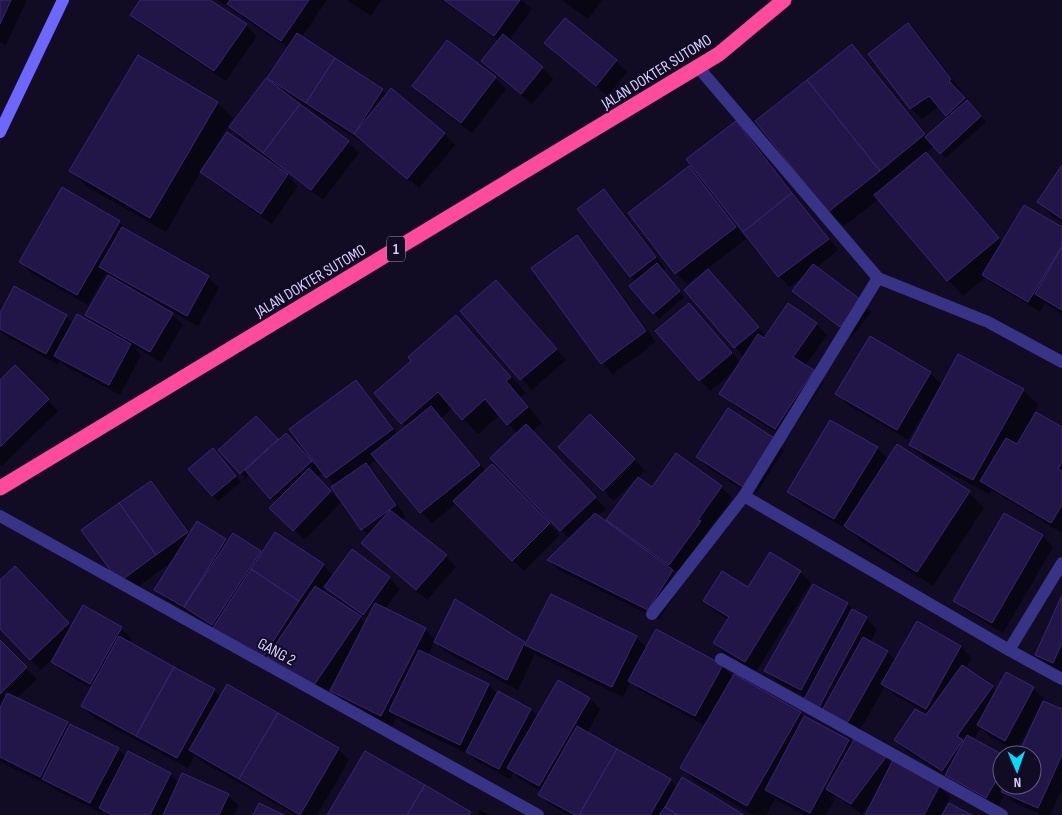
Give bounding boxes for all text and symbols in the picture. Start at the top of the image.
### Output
street label: JALAN DOKTER SUTOMO [597,31,715,114]
road number: 1 [387,236,405,262]
street label: JALAN DOKTER SUTOMO [251,241,370,322]
street label: GANG 2 [254,634,298,670]
north arrow [992,745,1042,795]
text: N [1013,774,1021,791]

